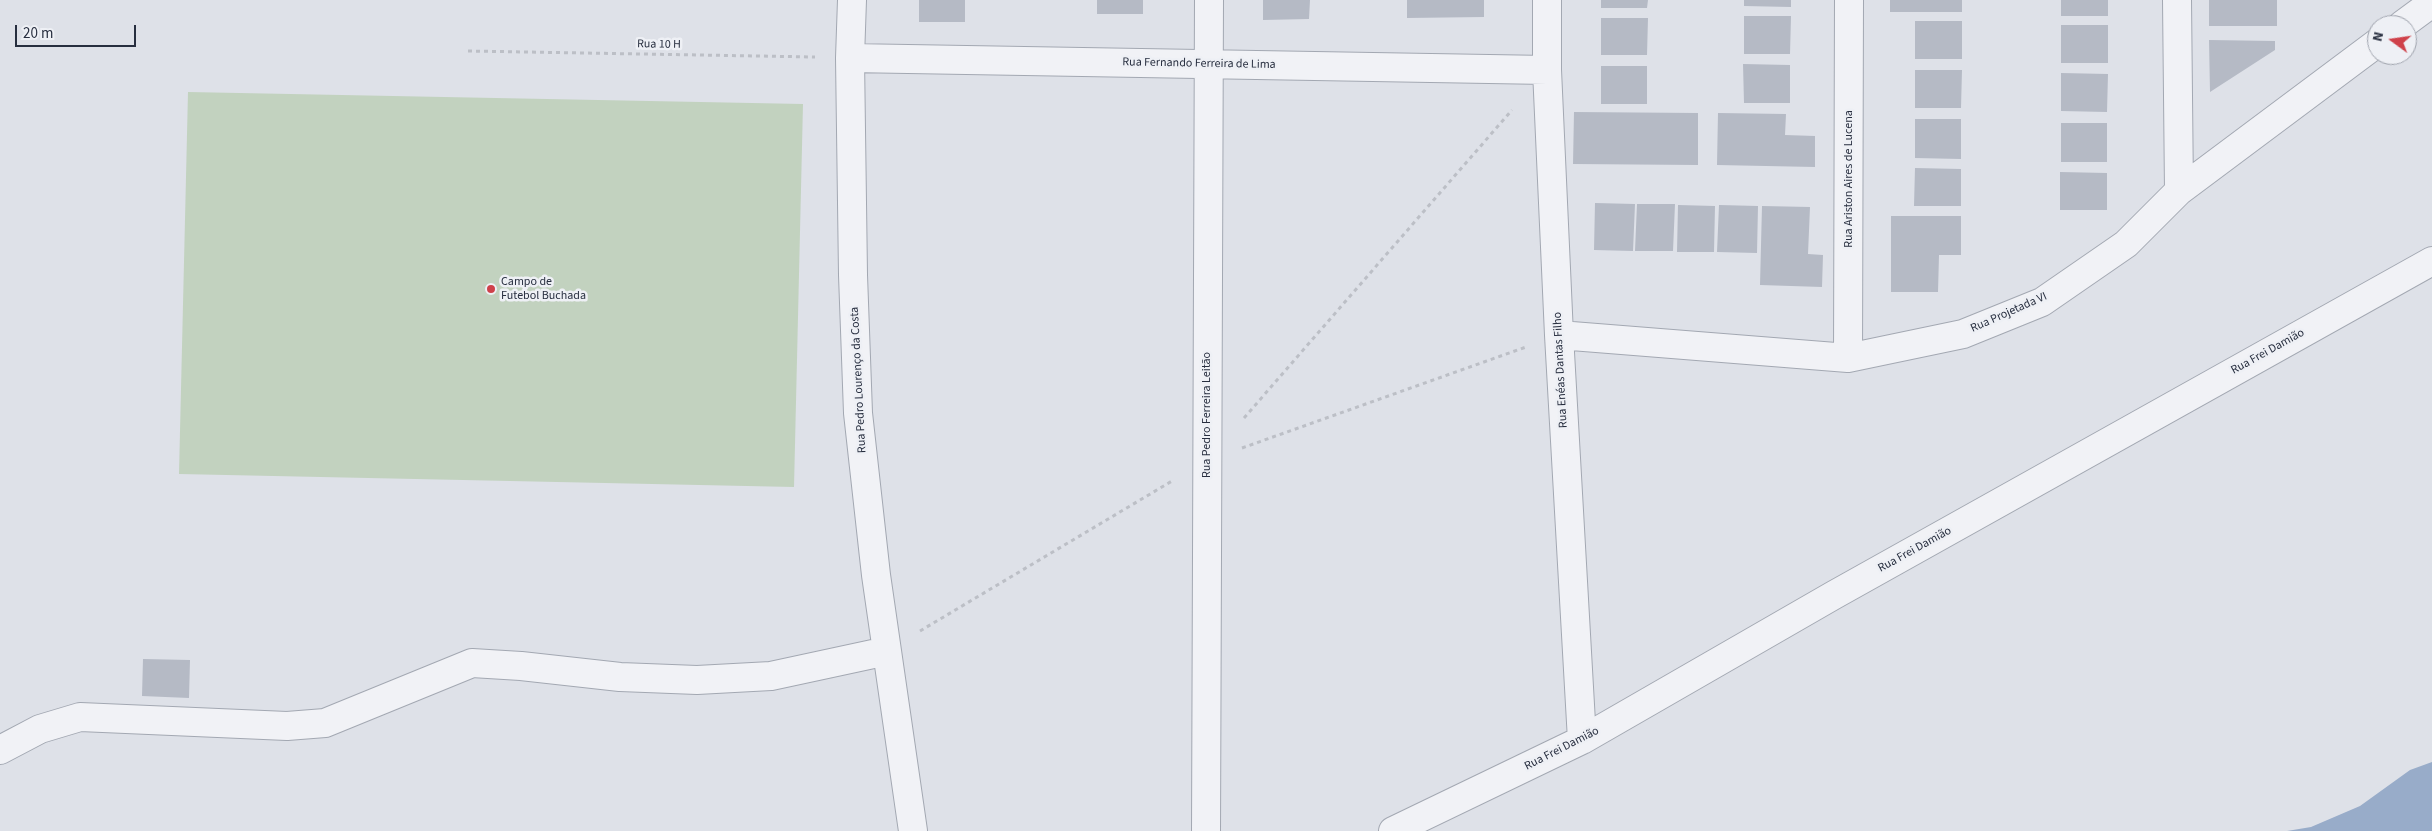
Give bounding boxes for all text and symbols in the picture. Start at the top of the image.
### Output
scale bar [18,15,139,47]
north arrow [2367,15,2417,65]
text: 20 m [23,23,53,44]
text: N [2368,30,2389,44]
street label: Rua 10 H [637,37,681,53]
street label: Rua Fernando Ferreira de Lima [1122,55,1276,73]
street label: Rua Ariston Aires de Lucena [1842,110,1856,248]
place label: Campo de Futebol Buchada [501,275,586,303]
marker: Campo de Futebol Buchada [485,283,497,295]
street label: Rua Projetada VI [1969,290,2049,336]
street label: Rua Pedro Lourenço da Costa [848,307,870,453]
street label: Rua Enéas Dantas Filho [1551,312,1571,428]
street label: Rua Frei Damião [2229,326,2307,378]
street label: Rua Pedro Ferreira Leitão [1200,352,1214,478]
street label: Rua Frei Damião [1876,524,1954,576]
street label: Rua Frei Damião [1522,724,1602,774]

